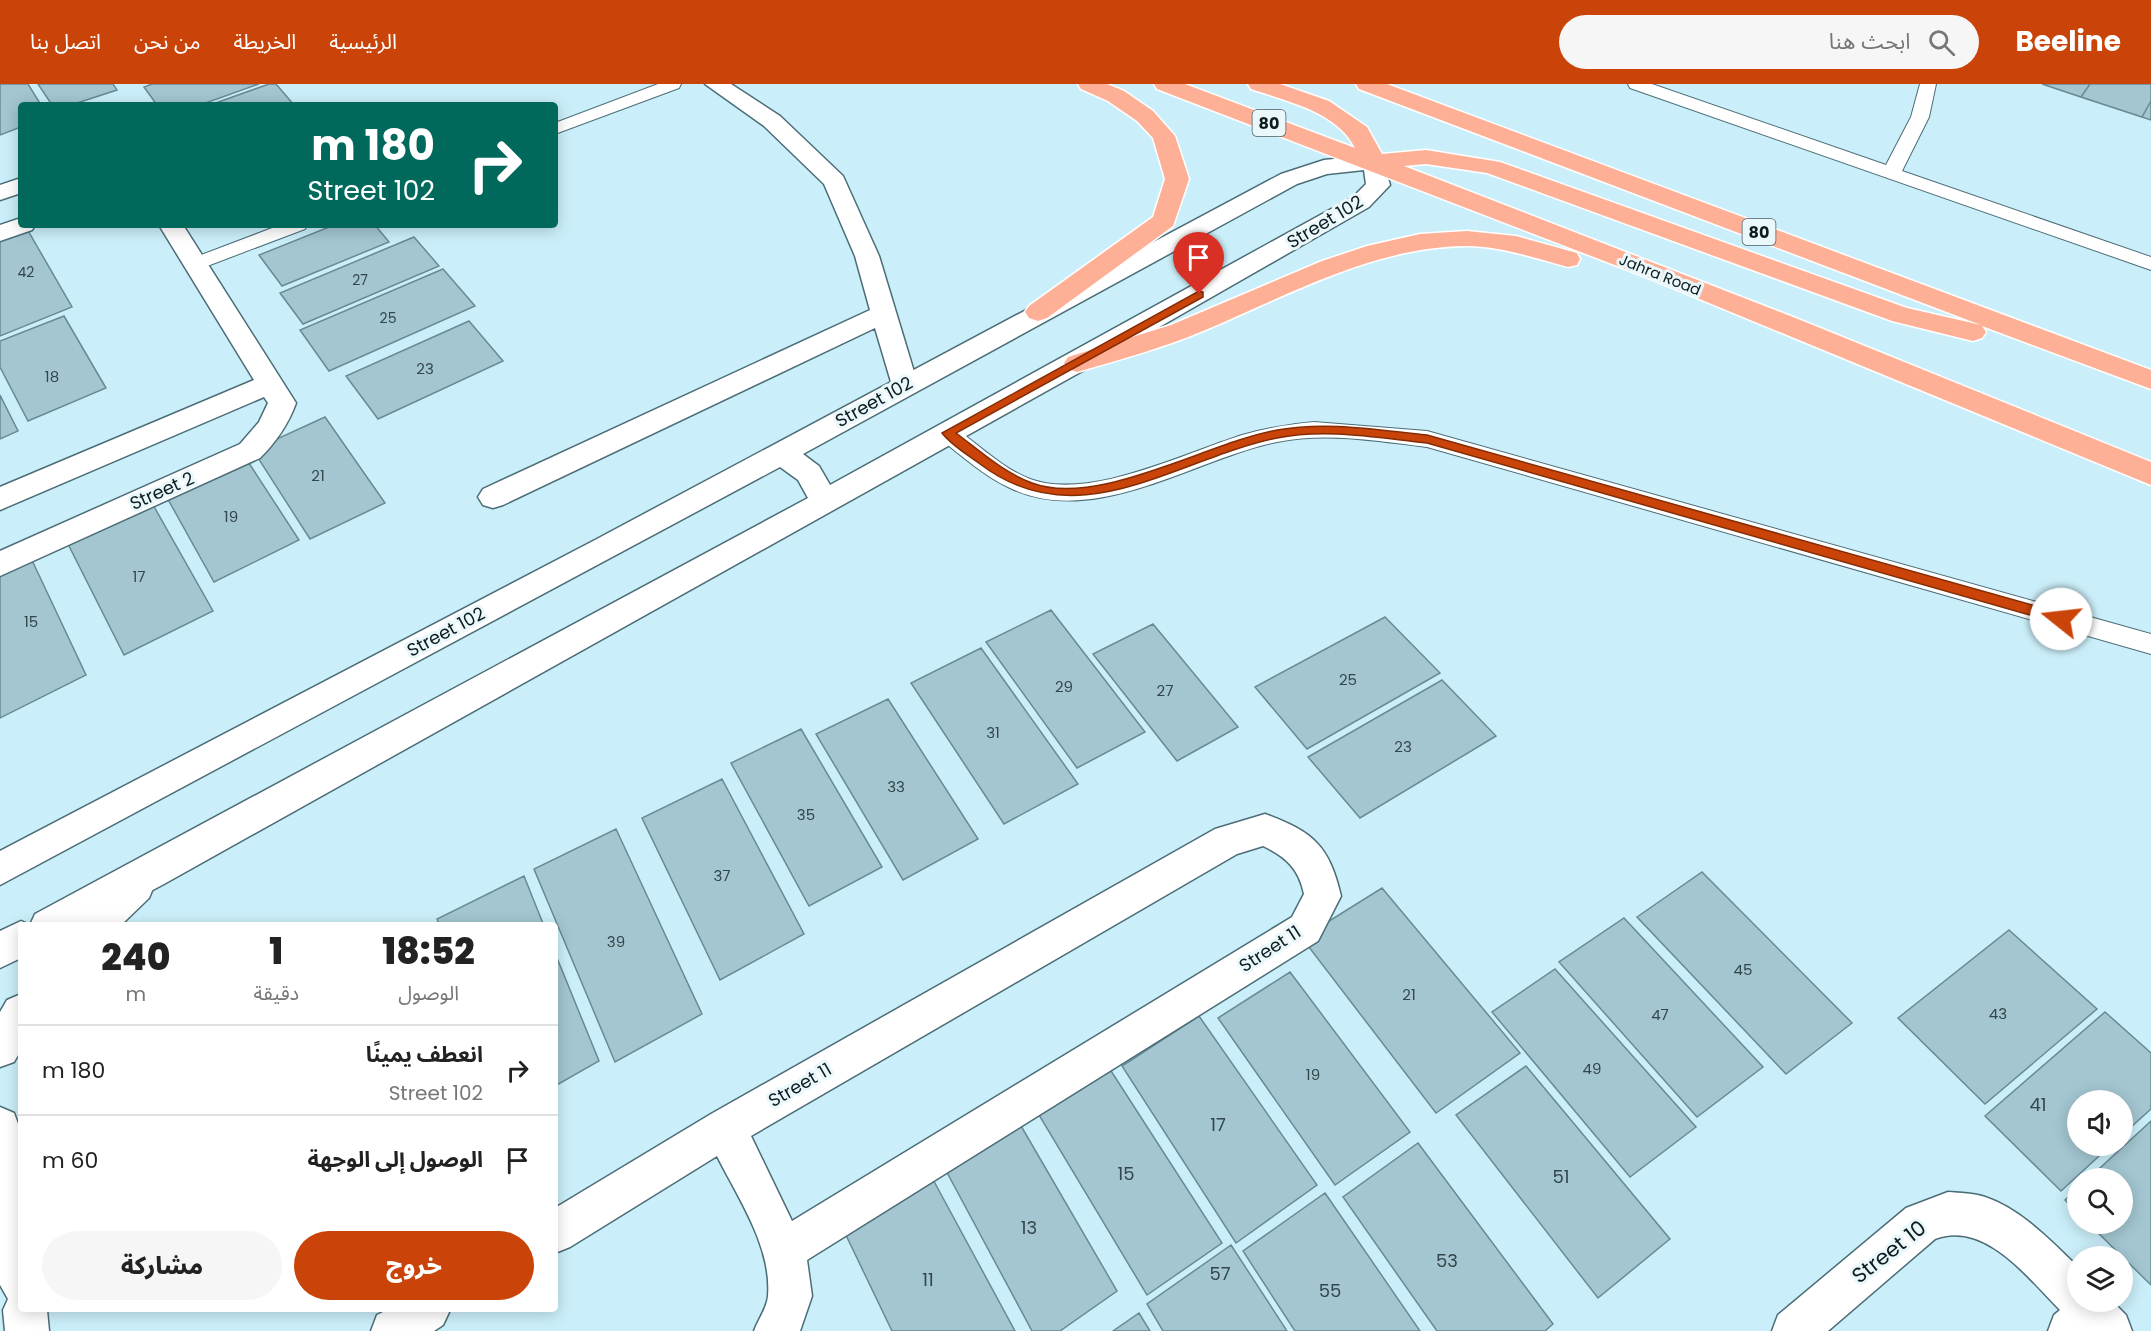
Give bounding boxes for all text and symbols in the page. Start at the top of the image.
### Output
search box [1559,15,1979,69]
text: Beeline [2015,22,2121,61]
text: ابحث هنا [1829,26,1910,57]
icon: search [1925,26,1958,59]
text: اتصل بنا [30,27,101,56]
text: من نحن [134,27,200,56]
text: الخريطة [233,27,296,56]
text: الرئيسية [329,27,397,56]
road number: 80 [1252,110,1286,136]
text: 180 m [311,116,435,175]
icon: right [456,126,534,204]
text: Street 102 [308,172,435,209]
street label: Street 102 [1282,189,1368,254]
road number: 80 [1742,219,1776,245]
pin [1173,232,1224,294]
icon: arrive [1182,241,1215,274]
street label: Jahra Road [1616,249,1704,300]
house number: 42 [18,262,34,282]
house number: 27 [352,270,368,290]
house number: 25 [380,308,396,328]
house number: 23 [416,358,434,379]
house number: 18 [45,366,59,387]
street label: Street 102 [831,370,917,433]
street label: Street 2 [126,465,198,516]
house number: 21 [311,465,325,486]
house number: 19 [224,506,238,527]
house number: 17 [133,566,146,587]
position arrow [2029,587,2093,651]
street label: Street 102 [402,601,489,663]
house number: 15 [24,611,38,632]
house number: 25 [1339,669,1357,690]
house number: 29 [1055,676,1073,697]
house number: 27 [1157,680,1173,701]
house number: 31 [986,722,1000,743]
house number: 23 [1394,736,1412,757]
house number: 33 [887,776,905,797]
house number: 35 [797,804,815,825]
house number: 37 [713,865,731,886]
street label: Street 11 [1234,919,1305,978]
text: 1 [269,926,283,977]
text: 18:52 [382,926,475,977]
house number: 39 [607,931,625,952]
text: 240 [101,932,170,983]
house number: 45 [1734,959,1752,980]
text: دقيقة [254,979,299,1007]
text: الوصول [398,979,459,1007]
text: m [125,980,146,1008]
house number: 21 [1402,984,1416,1005]
house number: 43 [1989,1003,2007,1024]
house number: 47 [1651,1004,1669,1025]
text: انعطف يمينًا [366,1039,483,1070]
icon: right [501,1054,534,1087]
text: 180 m [42,1055,105,1086]
street label: Street 11 [764,1056,836,1113]
house number: 49 [1583,1058,1601,1079]
house number: 19 [1306,1064,1320,1085]
text: Street 102 [389,1079,483,1107]
map controls [2067,1090,2133,1312]
button: sound [2067,1090,2133,1156]
house number: 41 [2029,1092,2047,1117]
house number: 17 [1210,1112,1226,1137]
text: الوصول إلى الوجهة [308,1144,483,1175]
icon: arrive [501,1144,534,1177]
text: 60 m [42,1145,98,1176]
house number: 15 [1117,1161,1135,1186]
house number: 51 [1552,1164,1570,1189]
button: search [2067,1168,2133,1234]
street label: Street 10 [1845,1213,1932,1290]
house number: 13 [1021,1215,1037,1240]
button: مشاركة [42,1231,282,1300]
button: خروج [294,1231,534,1300]
button: layers [2067,1246,2133,1312]
house number: 53 [1436,1248,1458,1273]
house number: 57 [1209,1261,1231,1286]
house number: 11 [922,1267,934,1292]
house number: 55 [1319,1278,1341,1303]

